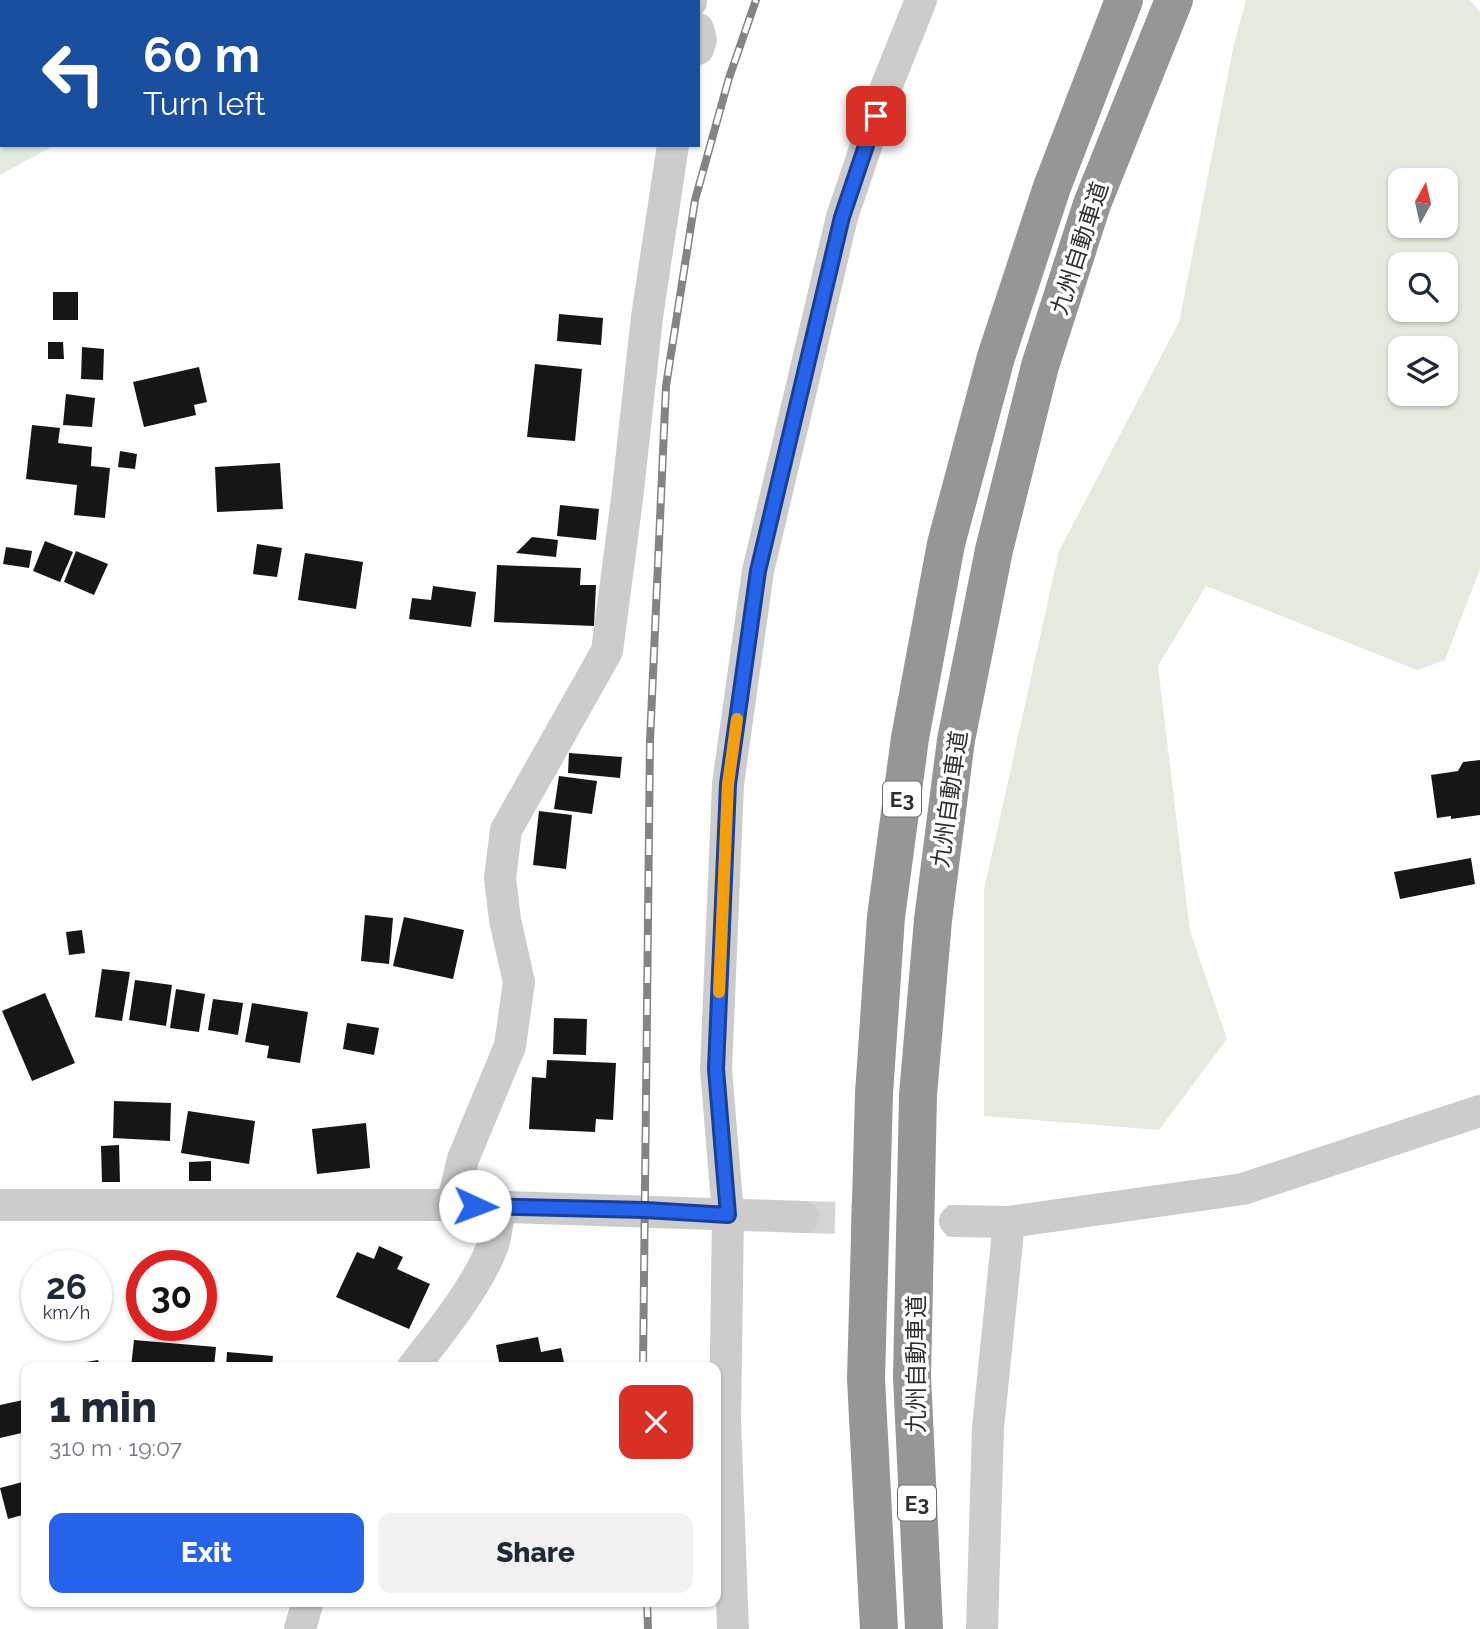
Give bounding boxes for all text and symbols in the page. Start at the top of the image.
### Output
text: 60 m [143,26,260,83]
icon: left [28,28,119,119]
text: Turn left [143,85,265,122]
pin [846,86,906,146]
icon: arrive [857,97,895,135]
north arrow [1388,168,1458,238]
map controls [1388,168,1458,406]
street label: 九州自動車道 [1045,178,1113,318]
button: search [1388,252,1458,322]
button: layers [1388,336,1458,406]
street label: 九州自動車道 [926,729,972,869]
road number: E3 [883,782,921,816]
position arrow [438,1169,512,1243]
speed limit sign: 30 [126,1250,217,1341]
text: 26 [46,1266,87,1307]
street label: 九州自動車道 [902,1295,929,1433]
text: km/h [43,1302,90,1323]
text: 1 min [49,1383,157,1432]
button: close [619,1385,693,1459]
text: 310 m · 19:07 [49,1434,182,1461]
road number: E3 [898,1486,936,1520]
button: Exit [49,1513,364,1593]
button: Share [378,1513,693,1593]

